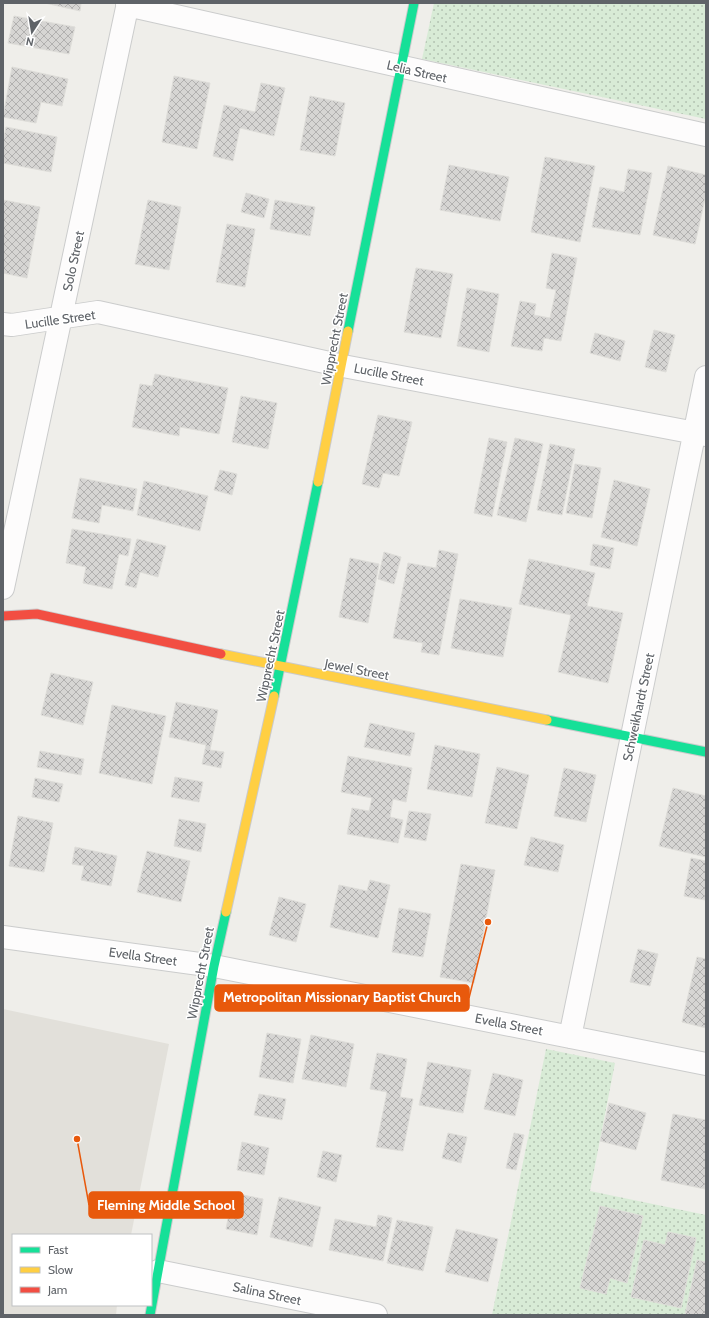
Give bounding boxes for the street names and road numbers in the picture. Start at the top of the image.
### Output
street label: Lelia Street [385,56,449,86]
street label: Solo Street [59,229,87,293]
street label: Wipprecht Street [317,291,351,386]
street label: Lucille Street [24,306,97,332]
street label: Lucille Street [353,359,426,389]
street label: Wipprecht Street [252,608,288,703]
street label: Schweikhardt Street [619,651,657,763]
street label: Jewel Street [322,655,391,683]
street label: Wipprecht Street [183,925,217,1020]
street label: Evella Street [108,943,179,969]
street label: Evella Street [474,1010,545,1039]
street label: Salina Street [231,1278,303,1308]

